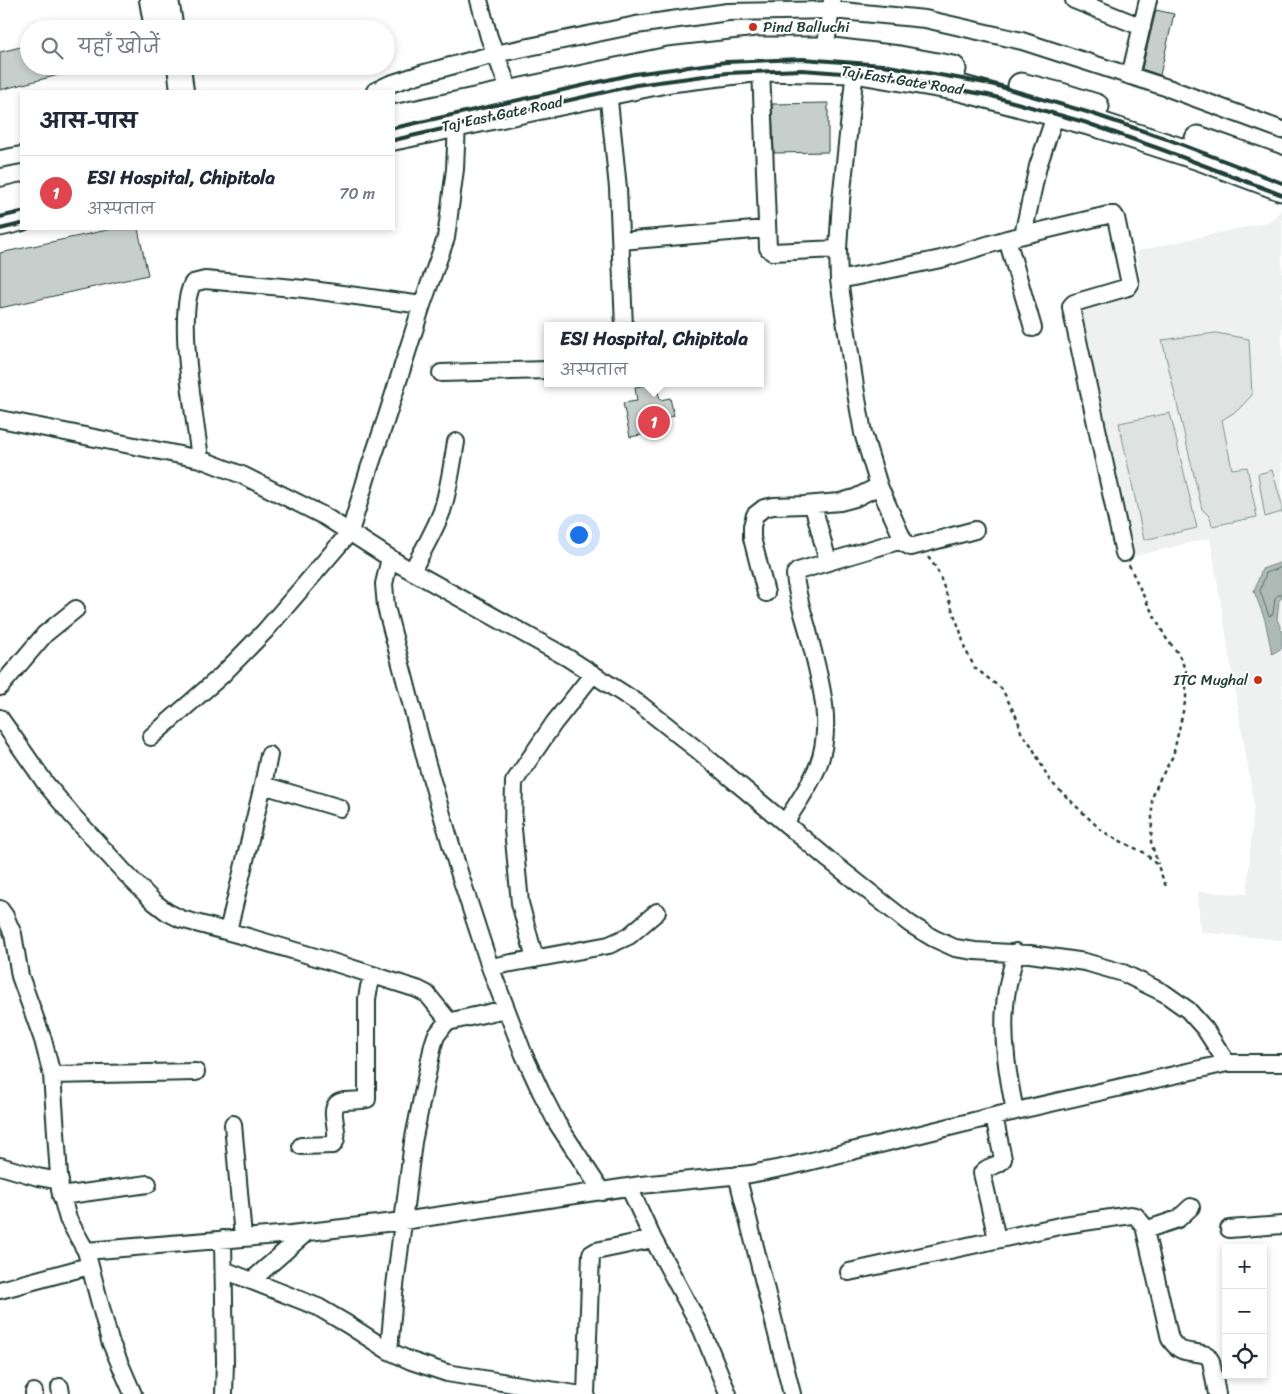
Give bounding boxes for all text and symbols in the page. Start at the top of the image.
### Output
place label: Pind Balluchi [763,14,850,40]
search box [20,20,395,75]
marker: Pind Balluchi [747,21,759,33]
text: यहाँ खोजें [78,30,160,63]
icon: search [38,34,66,62]
street label: Taj East Gate Road [839,58,966,103]
street label: Taj East Gate Road [439,88,566,140]
text: आस-पास [40,102,137,140]
text: ESI Hospital, Chipitola [87,161,275,194]
text: 1 [53,179,59,208]
text: 70 m [339,179,375,208]
text: अस्पताल [87,194,155,223]
popup [544,322,764,387]
text: ESI Hospital, Chipitola [560,322,748,355]
text: अस्पताल [560,355,628,384]
pin: 1 [638,403,670,441]
your location [566,522,592,548]
place label: ITC Mughal [1173,667,1249,693]
marker: ITC Mughal [1252,674,1264,686]
map controls [1222,1244,1267,1379]
button: + [1222,1244,1267,1289]
button: − [1222,1289,1267,1334]
button: locate [1222,1334,1267,1379]

